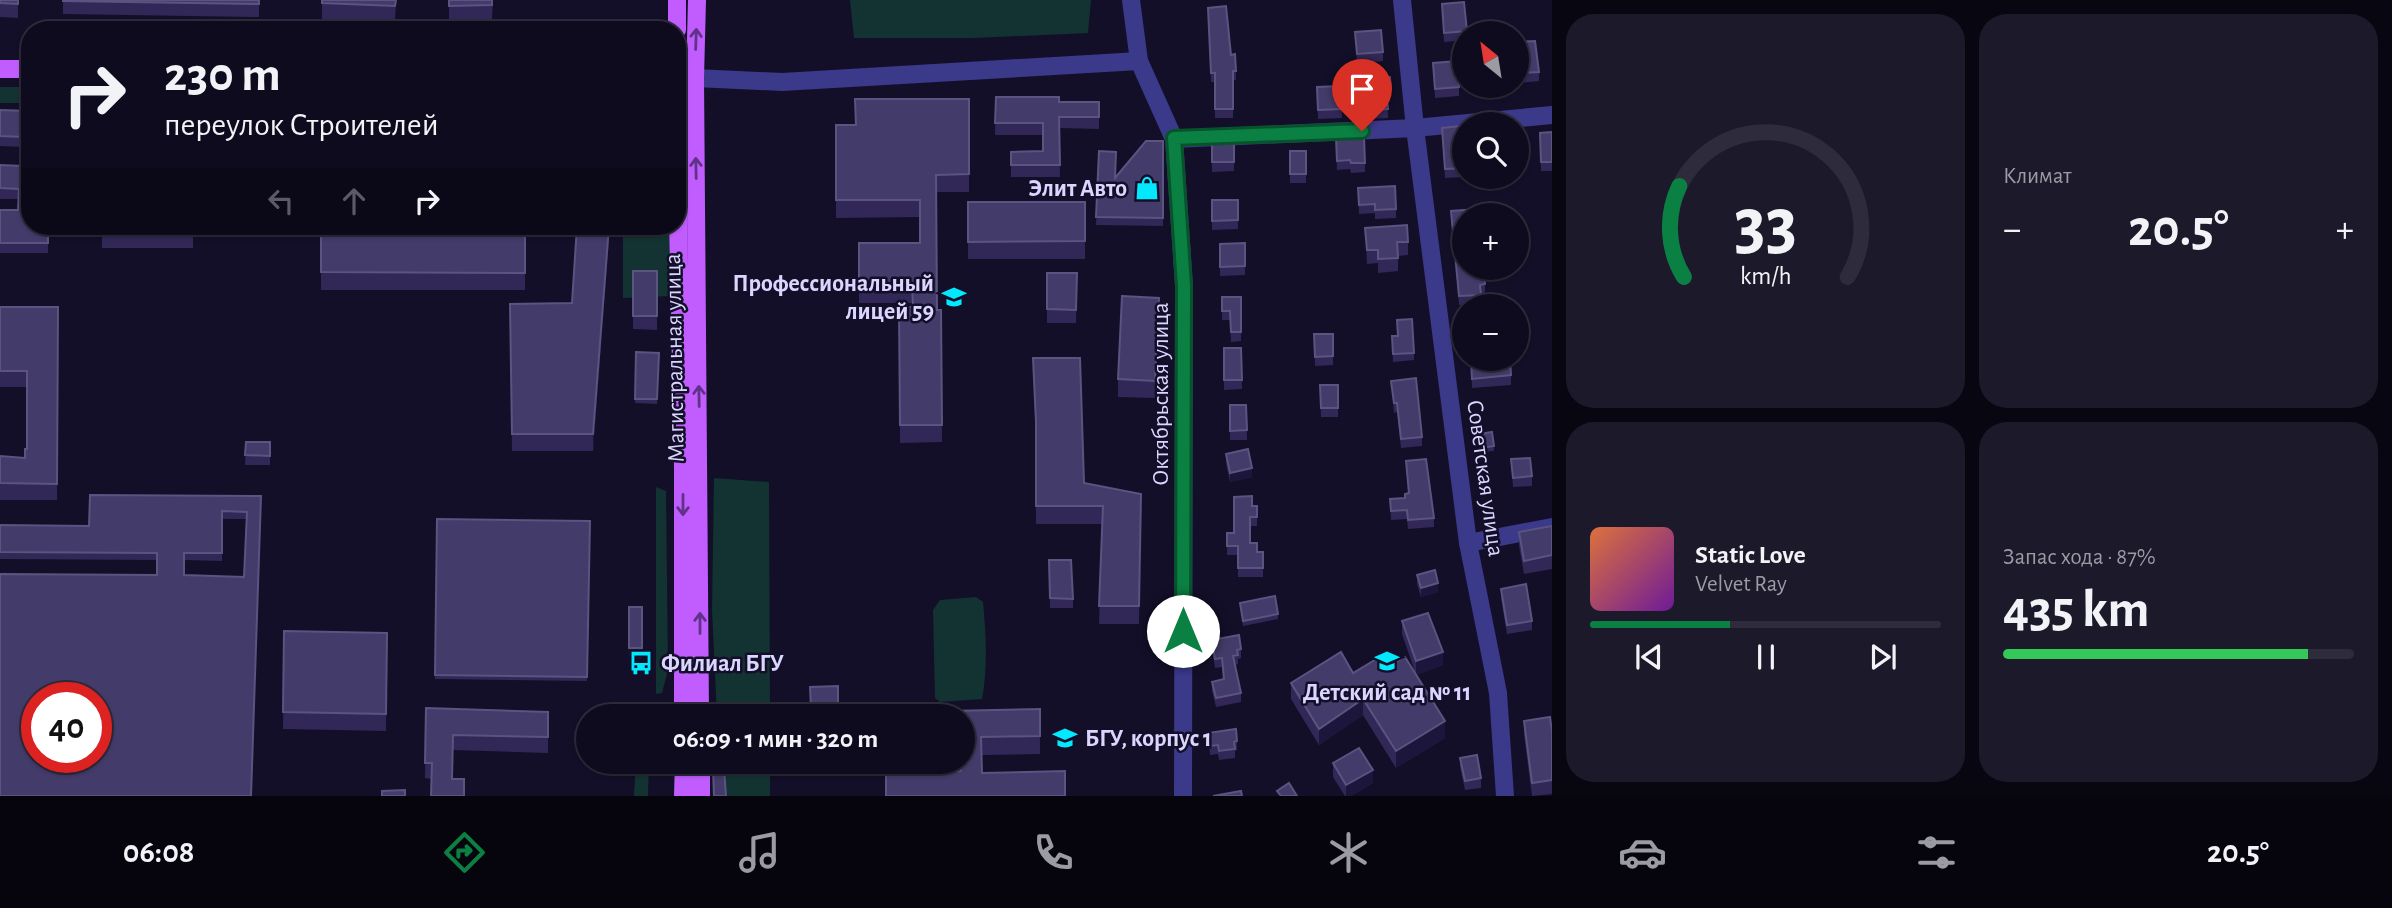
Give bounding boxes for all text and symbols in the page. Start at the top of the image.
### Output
north arrow [1452,21,1530,98]
map controls [1452,21,1529,371]
one-way arrow [690,28,703,51]
icon: right [49,49,140,140]
text: 230 m [164,51,281,100]
pin [1332,59,1392,131]
icon: arrive [1343,70,1381,108]
text: переулок Строителей [164,109,439,141]
button: search [1452,112,1529,189]
one-way arrow [689,157,703,180]
text: Климат [2003,165,2072,188]
shop icon: Элит Авто [1133,174,1161,202]
place label: Элит Авто [1028,177,1127,201]
icon: left [262,182,300,220]
icon: ahead [335,182,373,220]
icon: right [408,182,446,220]
text: 33 [1734,189,1797,262]
button: + [1452,203,1529,280]
text: 20.5° [2128,203,2229,255]
text: − [2003,211,2021,249]
text: + [2336,211,2354,249]
street label: Магистральная улица [661,253,689,463]
text: km/h [1740,264,1791,289]
place label: Профессиональный лицей 59 [733,272,934,324]
school or university icon: Профессиональный лицей 59 [940,283,968,311]
button: − [1452,294,1529,371]
street label: Октябрьская улица [1149,302,1173,486]
one-way arrow [692,384,705,407]
street label: Советская улица [1462,398,1508,558]
one-way arrow [676,494,690,517]
text: Static Love [1695,542,1806,568]
text: Запас хода · 87% [2003,546,2156,569]
text: Velvet Ray [1695,573,1787,596]
text: 435 km [2003,584,2150,636]
position arrow [1146,594,1220,668]
one-way arrow [693,612,707,635]
icon: previous [1630,638,1668,676]
icon: pause [1747,638,1785,676]
icon: next [1864,638,1902,676]
school or university icon: Детский сад № 11 [1373,647,1401,675]
bus stop icon: Филиал БГУ [627,649,655,677]
place label: Филиал БГУ [661,652,784,676]
place label: Детский сад № 11 [1303,681,1471,705]
speed limit sign: 40 [21,682,112,773]
school or university icon: БГУ, корпус 1 [1051,724,1079,752]
text: 06:09 · 1 мин · 320 m [673,726,878,752]
place label: БГУ, корпус 1 [1085,727,1212,751]
icon: directions [440,828,489,877]
icon: music [735,828,784,877]
icon: phone [1029,828,1078,877]
icon: climate [1324,828,1373,877]
icon: car [1618,828,1667,877]
icon: filters [1912,828,1961,877]
text: 06:08 [123,836,195,868]
text: 20.5° [2207,836,2269,868]

